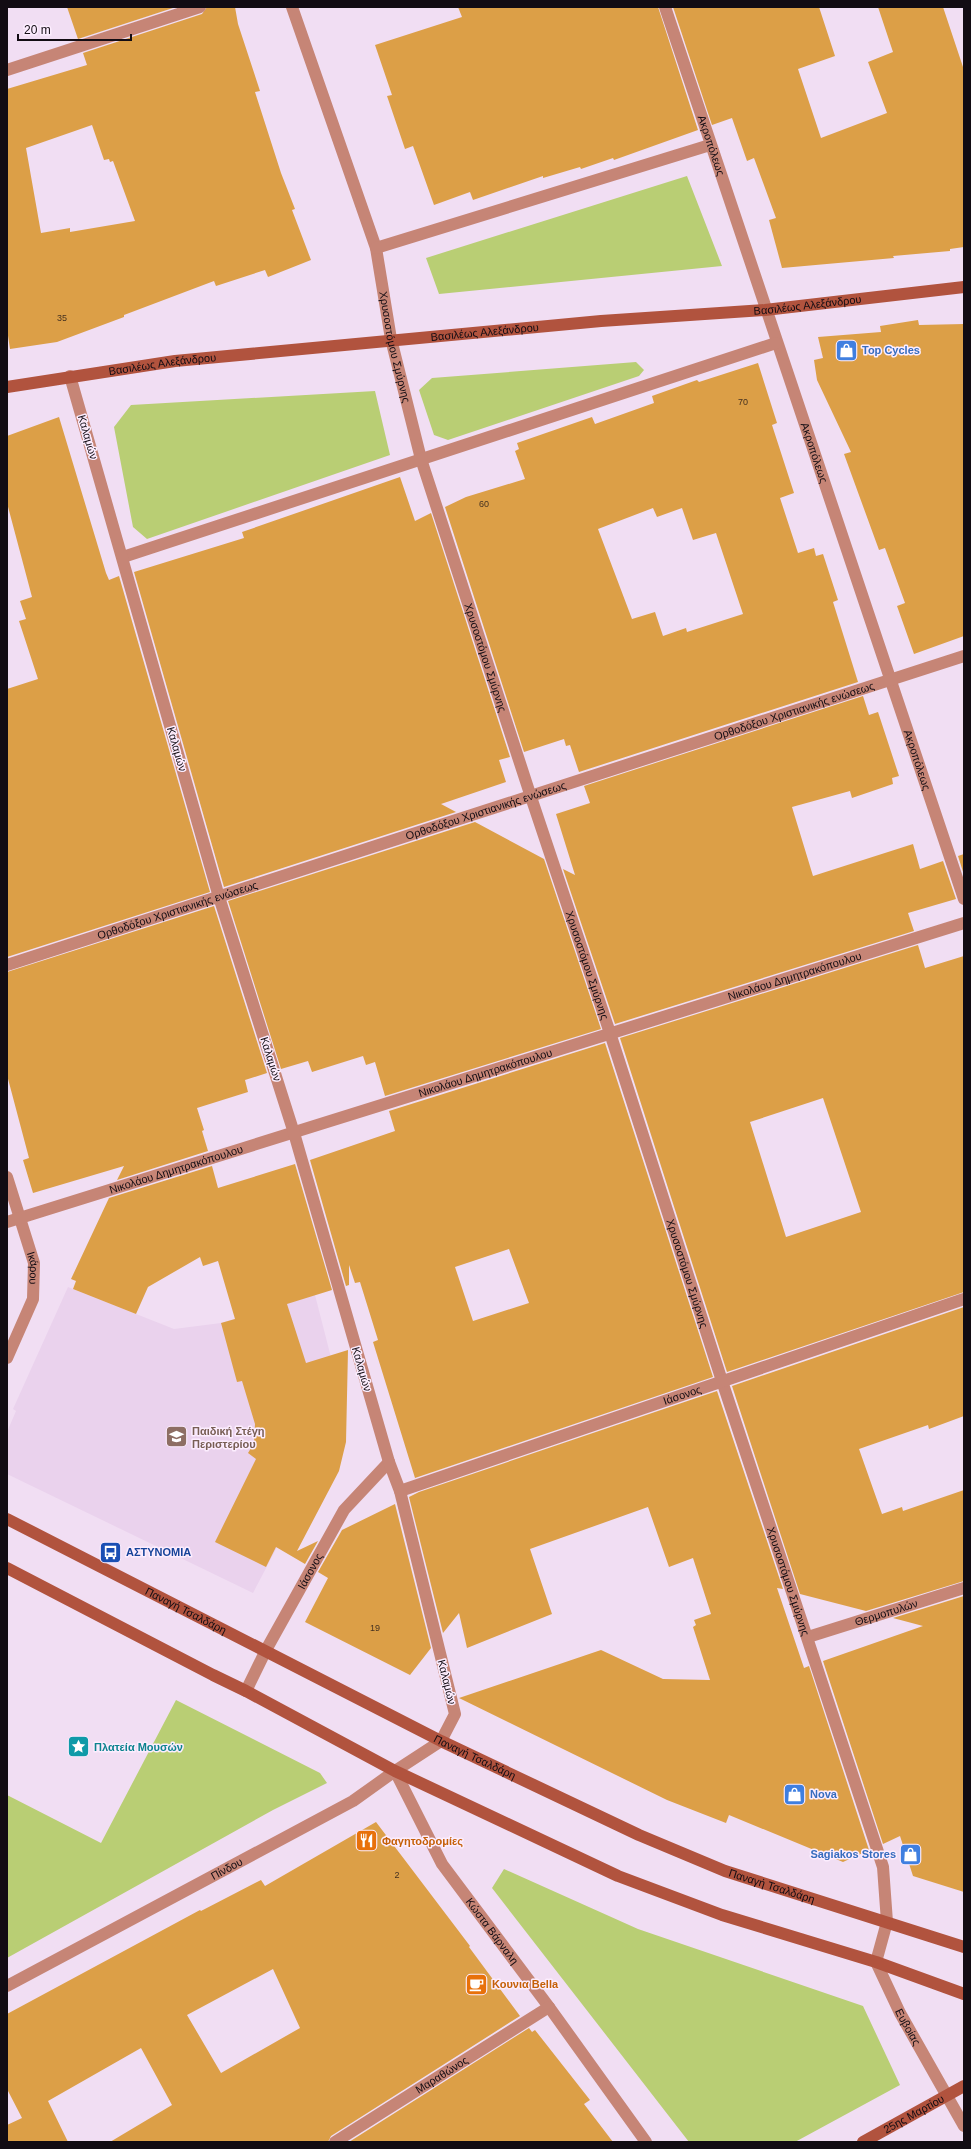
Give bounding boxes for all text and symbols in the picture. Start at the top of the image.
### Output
scale bar [18,16,131,42]
text: 20 m [24,23,51,37]
street label: Ακροπόλεως [696,114,727,177]
street label: Χρυσοστόμου Σμύρνης [377,290,413,404]
street label: Βασιλέως Αλεξάνδρου [753,293,862,317]
house number: 35 [57,313,67,323]
street label: Βασιλέως Αλεξάνδρου [430,321,539,343]
shop icon: Top Cycles [834,337,860,363]
place label: Top Cycles [862,344,920,356]
street label: Βασιλέως Αλεξάνδρου [108,351,217,377]
house number: 70 [738,397,748,407]
street label: Καλαμών [76,413,100,461]
street label: Ακροπόλεως [799,421,830,484]
house number: 60 [479,499,489,509]
street label: Χρυσοστόμου Σμύρνης [462,602,509,714]
street label: Ορθοδόξου Χριστιανικής ενώσεως [712,679,876,742]
street label: Καλαμών [165,725,189,773]
street label: Ακροπόλεως [902,728,933,792]
street label: Ορθοδόξου Χριστιανικής ενώσεως [404,779,567,842]
street label: Ορθοδόξου Χριστιανικής ενώσεως [96,879,259,941]
street label: Χρυσοστόμου Σμύρνης [564,909,611,1021]
street label: Νικολάου Δημητρακόπουλου [726,949,863,1002]
street label: Καλαμών [258,1035,284,1083]
street label: Νικολάου Δημητρακόπουλου [417,1046,553,1099]
street label: Νικολάου Δημητρακόπουλου [108,1143,244,1196]
street label: Χρυσοστόμου Σμύρνης [664,1217,711,1329]
street label: Ικάρου [25,1250,41,1285]
street label: Καλαμών [350,1345,374,1393]
street label: Ιάσονος [662,1383,703,1407]
school or university icon: Παιδική Στέγη Περιστερίου [163,1424,189,1450]
place label: Παιδική Στέγη Περιστερίου [192,1425,265,1450]
street label: Χρυσοστόμου Σμύρνης [765,1525,812,1637]
bus stop icon: ΑΣΤΥΝΟΜΙΑ [98,1539,124,1565]
place label: ΑΣΤΥΝΟΜΙΑ [126,1546,191,1558]
street label: Ιάσονος [295,1551,325,1591]
street label: Παναγή Τσαλδάρη [143,1585,229,1636]
street label: Θερμοπυλών [853,1597,920,1628]
house number: 19 [370,1623,380,1633]
street label: Καλαμών [436,1658,458,1706]
street label: Παναγή Τσαλδάρη [432,1732,518,1782]
place icon: Πλατεία Μουσών [66,1734,92,1760]
place label: Πλατεία Μουσών [94,1741,183,1753]
shop icon: Nova [782,1781,808,1807]
place label: Nova [810,1788,838,1800]
restaurant icon: Φαγητοδρομίες [353,1828,379,1854]
place label: Φαγητοδρομίες [382,1835,463,1848]
shop icon: Sagiakos Stores [898,1841,924,1867]
place label: Sagiakos Stores [810,1848,896,1860]
street label: Πίνδου [209,1855,244,1882]
street label: Παναγή Τσαλδάρη [727,1867,816,1905]
house number: 2 [394,1870,400,1880]
street label: Κώστα Βάρναλη [464,1896,521,1967]
cafe icon: Κουνια Bella [463,1971,489,1997]
place label: Κουνια Bella [492,1978,559,1990]
street label: Ευβοίας [893,2007,923,2047]
street label: Μαραθώνος [413,2054,470,2096]
street label: 25ης Μαρτίου [881,2092,946,2135]

